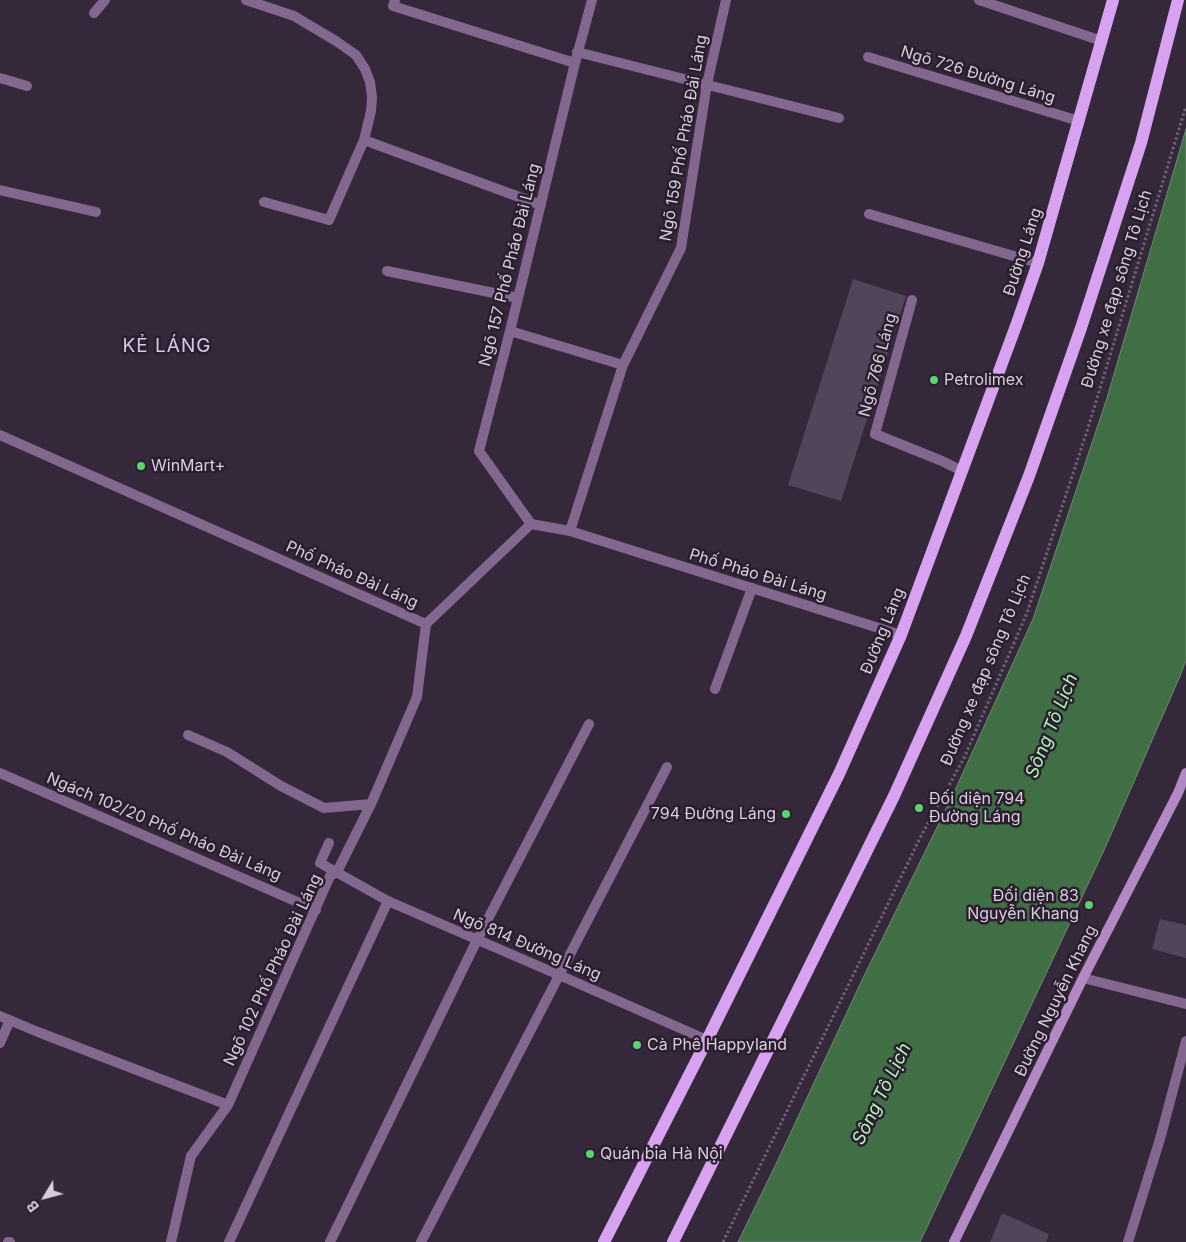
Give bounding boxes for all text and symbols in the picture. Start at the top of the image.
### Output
street label: Ngõ 159 Phố Pháo Đài Láng [656,33,712,243]
street label: Ngõ 726 Đường Láng [898,42,1058,108]
street label: Ngõ 157 Phố Pháo Đài Láng [475,162,545,368]
street label: Đường xe đạp sông Tô Lịch [1078,188,1156,390]
street label: Đường Láng [1000,206,1046,298]
street label: Ngõ 766 Láng [855,311,901,419]
district label: KẺ LÁNG [122,335,212,357]
place label: Petrolimex [944,370,1024,390]
marker: Petrolimex [928,374,940,386]
place label: WinMart+ [151,456,225,476]
marker: WinMart+ [135,460,147,472]
street label: Phố Pháo Đài Láng [283,537,421,613]
street label: Phố Pháo Đài Láng [687,545,829,605]
street label: Đường xe đạp sông Tô Lịch [937,571,1035,769]
street label: Đường Láng [857,585,909,677]
water label: Sông Tô Lịch [1021,671,1083,781]
street label: Ngách 102/20 Phố Pháo Đài Láng [44,769,284,885]
place label: Đối diện 794 Đường Láng [929,789,1025,827]
marker: Đối diện 794 Đường Láng [913,802,925,814]
place label: 794 Đường Láng [651,804,776,824]
marker: 794 Đường Láng [780,808,792,820]
street label: Ngõ 102 Phố Pháo Đài Láng [220,871,326,1069]
place label: Đối diện 83 Nguyễn Khang [967,886,1079,924]
marker: Đối diện 83 Nguyễn Khang [1083,899,1095,911]
street label: Ngõ 814 Đường Láng [450,905,604,985]
street label: Đường Nguyễn Khang [1011,922,1101,1080]
place label: Cà Phê Happyland [647,1035,787,1055]
marker: Cà Phê Happyland [631,1039,643,1051]
water label: Sông Tô Lịch [848,1040,916,1148]
place label: Quán bia Hà Nội [600,1144,723,1164]
marker: Quán bia Hà Nội [584,1148,596,1160]
north arrow [20,1172,70,1222]
text: B [23,1198,42,1215]

